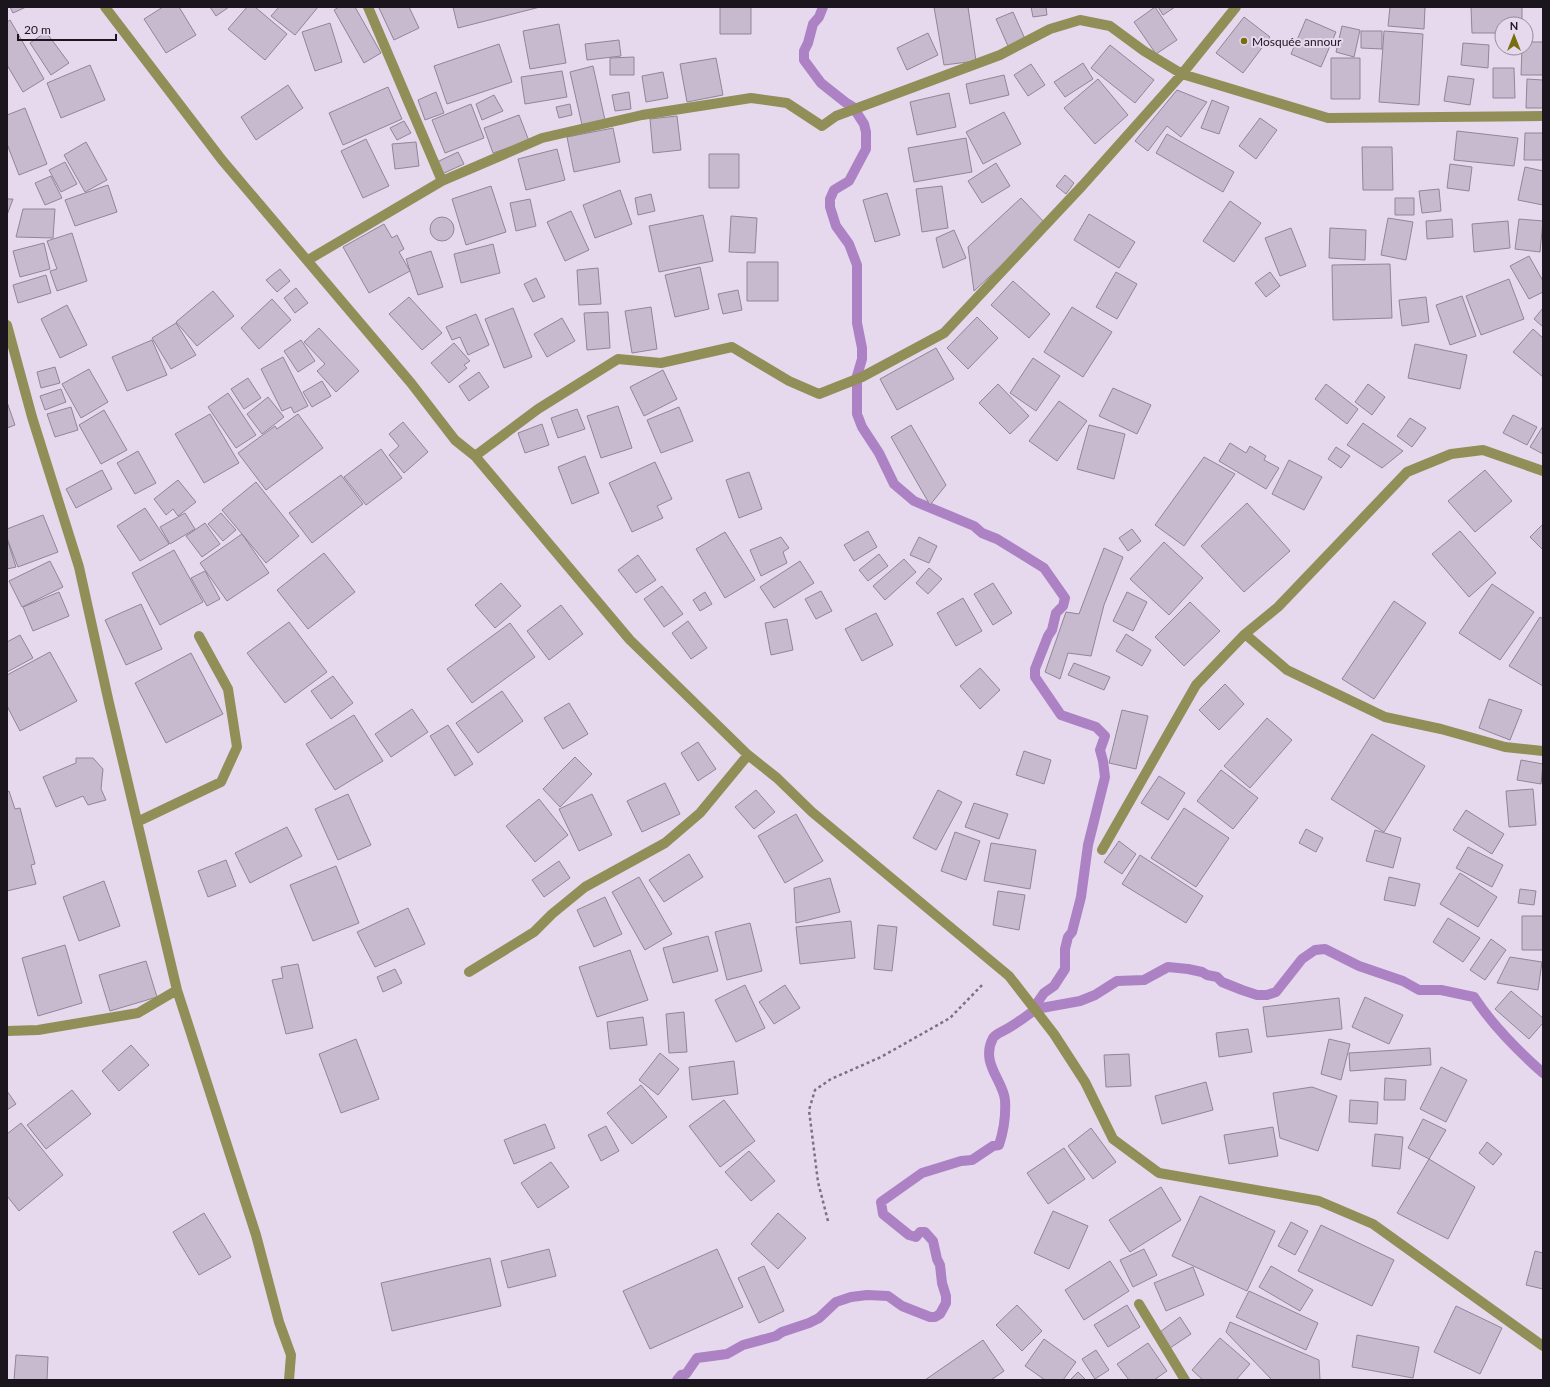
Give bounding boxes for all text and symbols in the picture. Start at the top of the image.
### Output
scale bar [18,16,116,42]
north arrow [1494,16,1534,56]
text: N [1510,19,1518,32]
text: 20 m [24,22,51,37]
place label: Mosquée annour [1252,34,1342,49]
marker: Mosquée annour [1239,36,1249,46]

